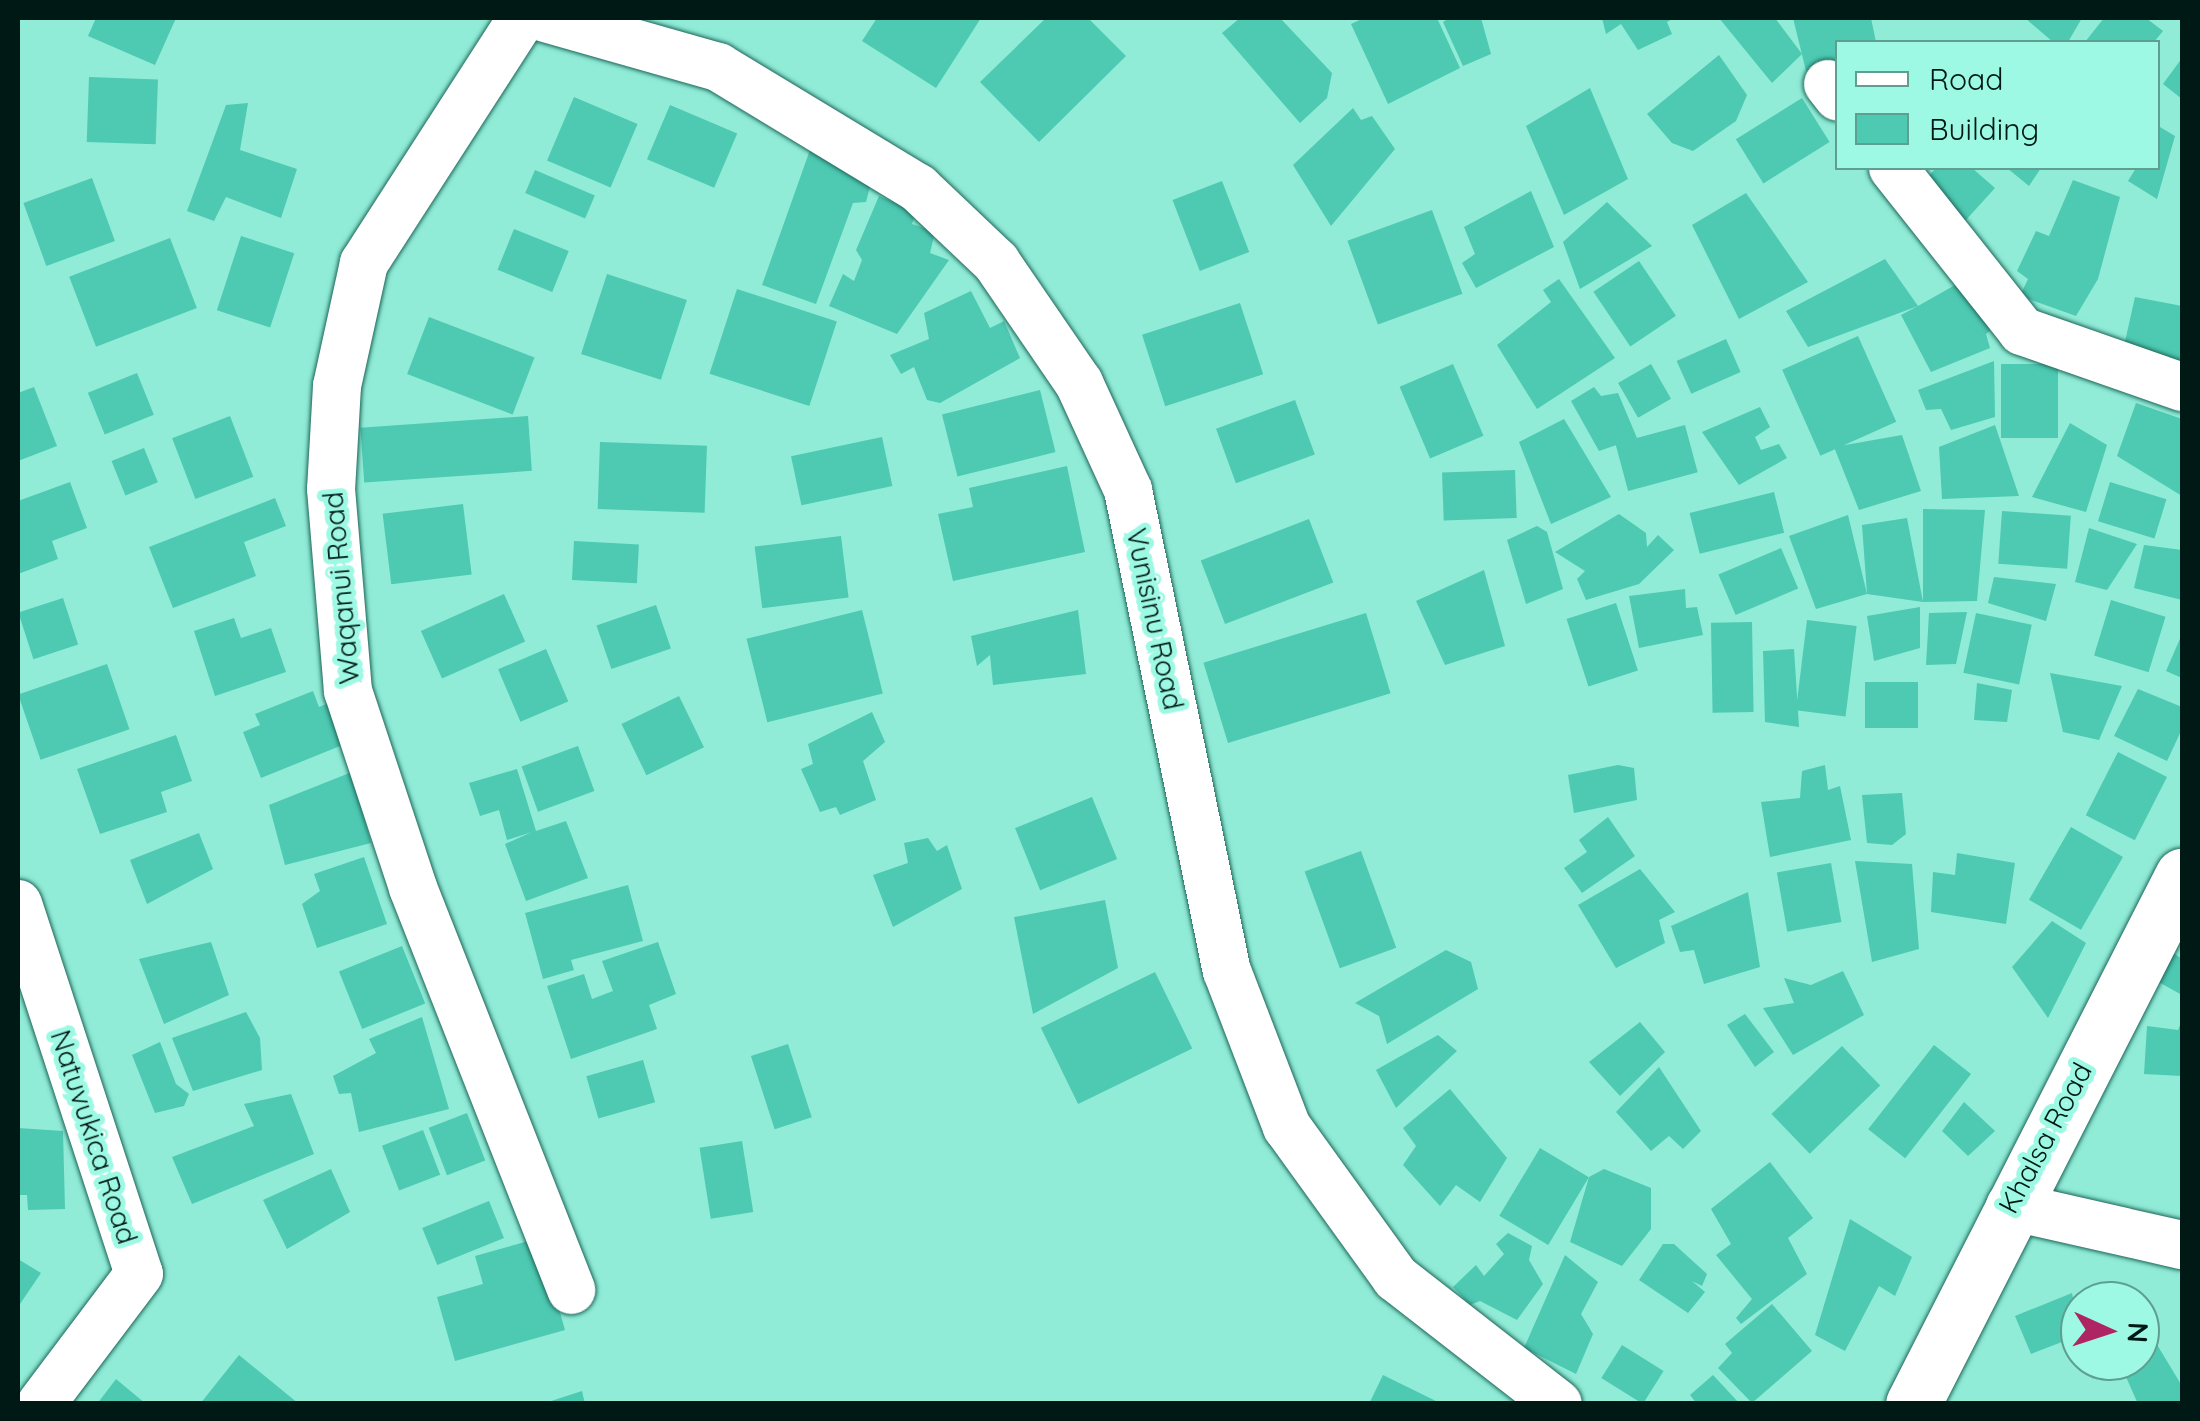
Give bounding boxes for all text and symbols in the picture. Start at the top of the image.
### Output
legend [1835,40,2160,170]
text: Road [1929,60,2003,98]
text: Building [1929,110,2039,148]
street label: Waqanui Road [316,490,366,686]
street label: Vunisinu Road [1119,525,1191,713]
street label: Natuvukica Road [44,1026,144,1248]
street label: Khalsa Road [1991,1057,2099,1219]
north arrow [2060,1281,2160,1381]
text: N [2120,1321,2156,1344]

